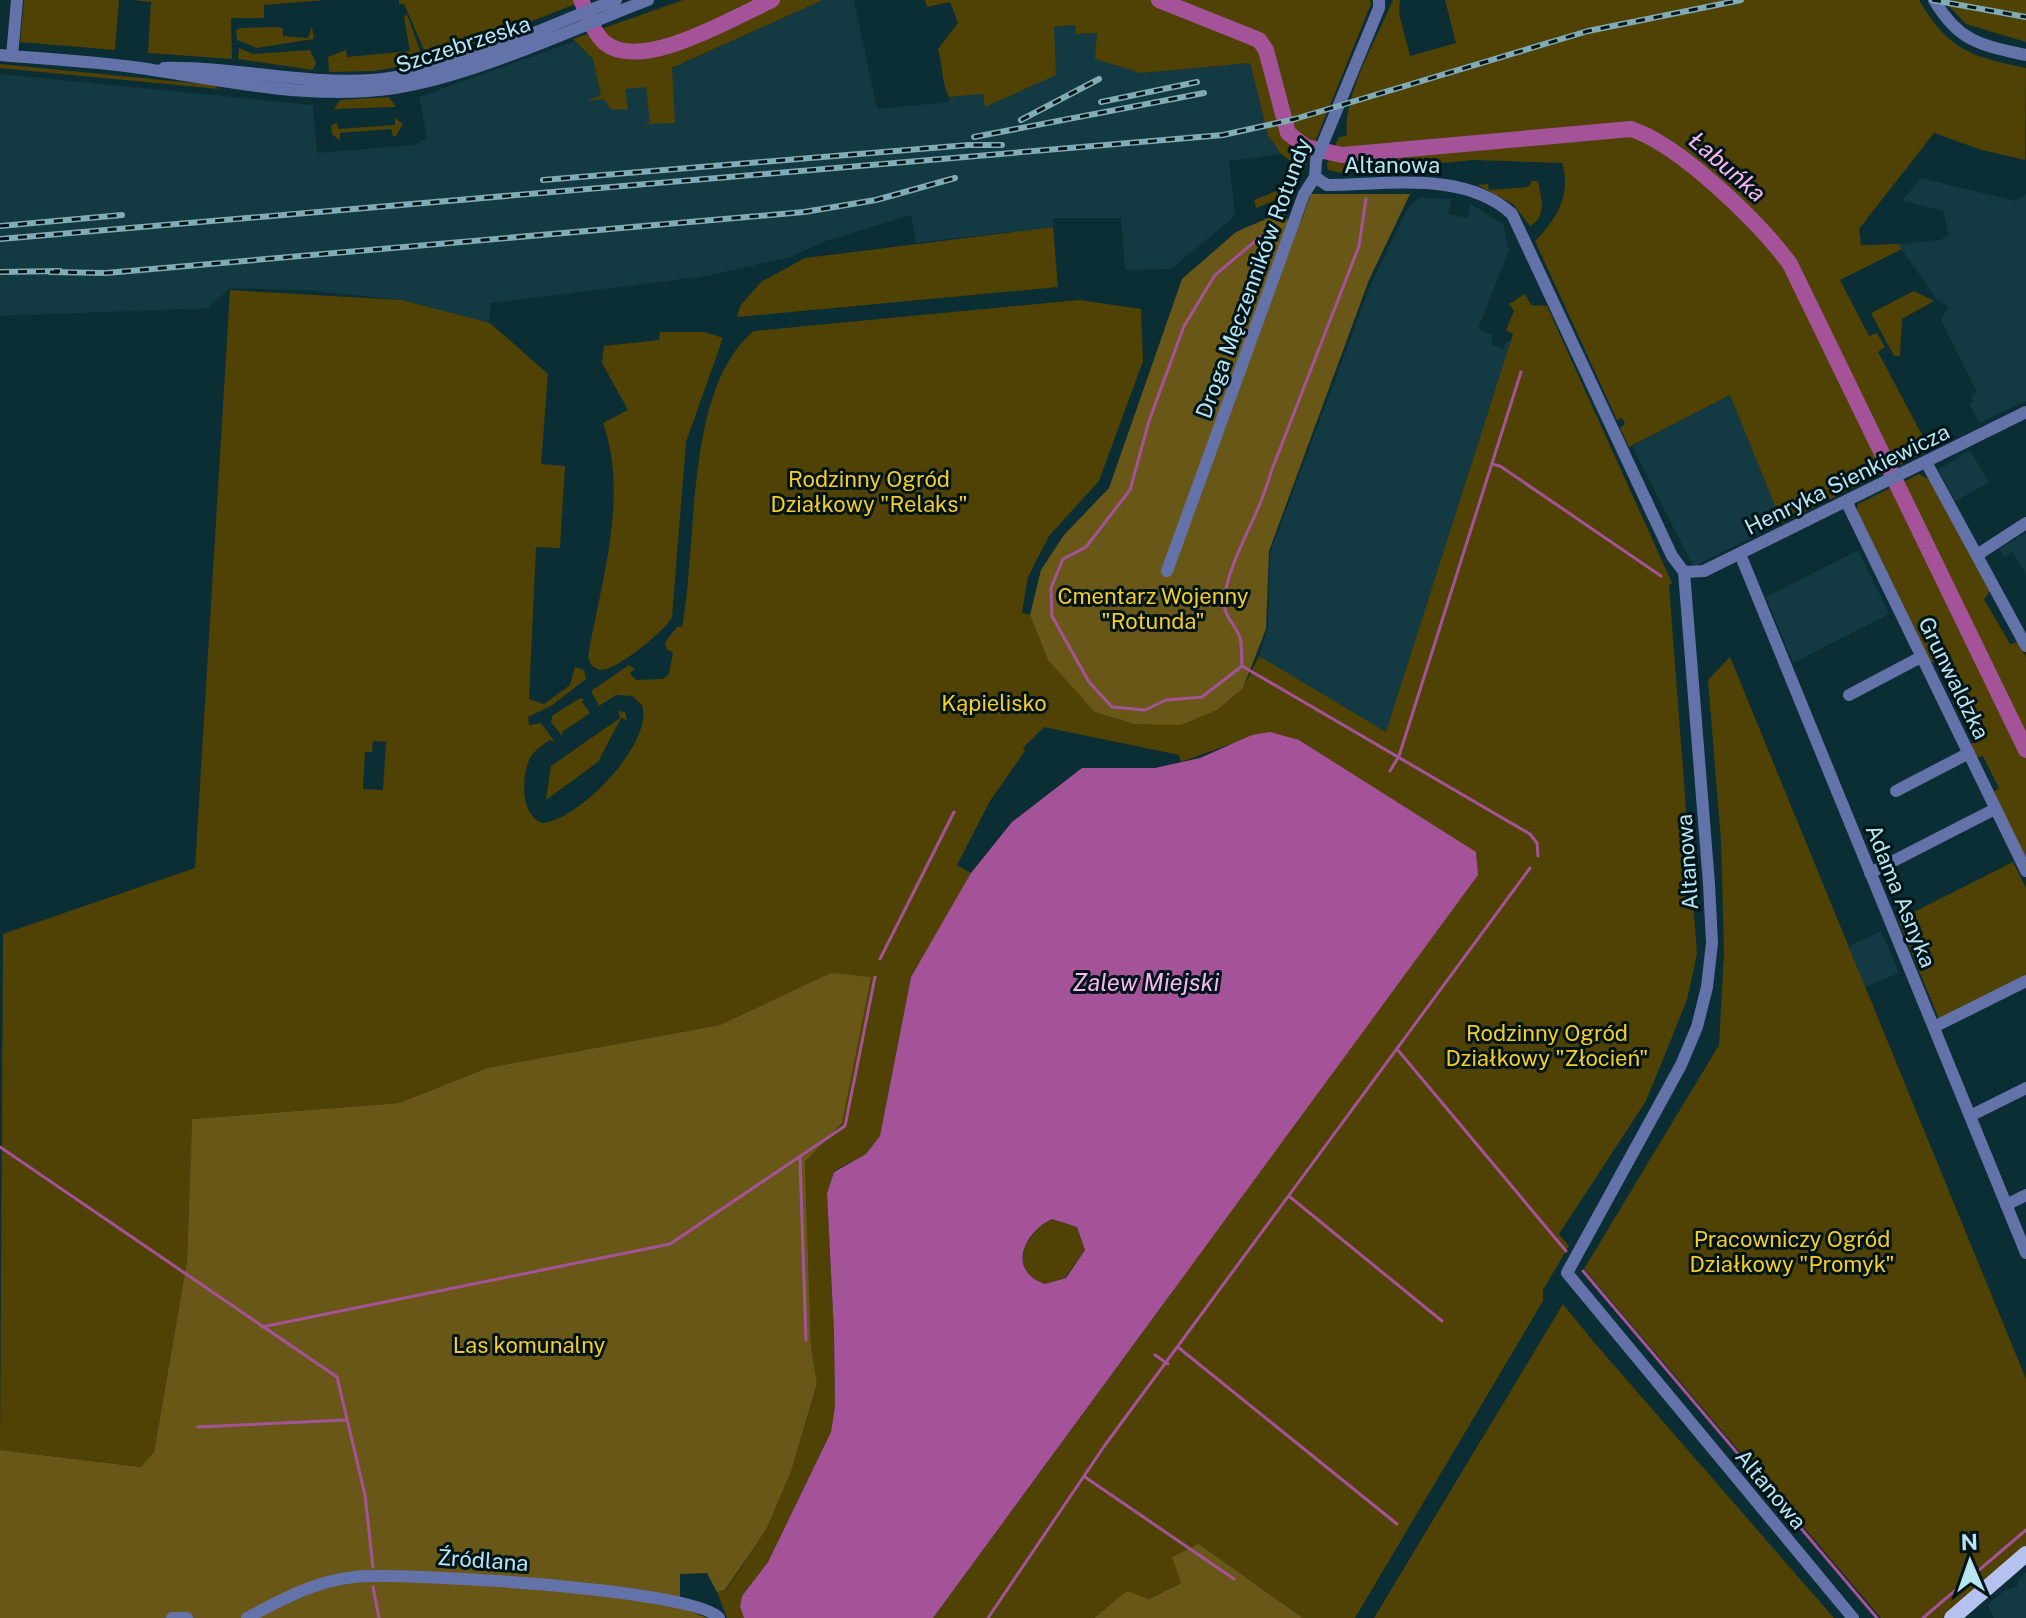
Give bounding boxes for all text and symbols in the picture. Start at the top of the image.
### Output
street label: Szczebrzeska [392,10,534,78]
water label: Łabuńka [1684,125,1772,207]
street label: Droga Męczenników Rotundy [1190,134,1316,422]
street label: Altanowa [1344,152,1440,178]
street label: Henryka Sienkiewicza [1740,418,1954,540]
park label: Rodzinny Ogród Działkowy "Relaks" [770,466,968,517]
park label: Cmentarz Wojenny "Rotunda" [1057,583,1249,634]
street label: Grunwaldzka [1913,612,1995,744]
park label: Kąpielisko [941,690,1047,716]
street label: Altanowa [1671,813,1703,911]
street label: Adama Asnyka [1861,821,1941,971]
water label: Zalew Miejski [1073,968,1220,996]
park label: Rodzinny Ogród Działkowy "Złocień" [1446,1020,1648,1071]
park label: Pracowniczy Ogród Działkowy "Promyk" [1689,1226,1895,1277]
park label: Las komunalny [453,1332,605,1358]
street label: Altanowa [1730,1444,1812,1534]
north arrow [1930,1522,2010,1602]
text: N [1960,1529,1978,1555]
street label: Źródlana [437,1544,529,1576]

